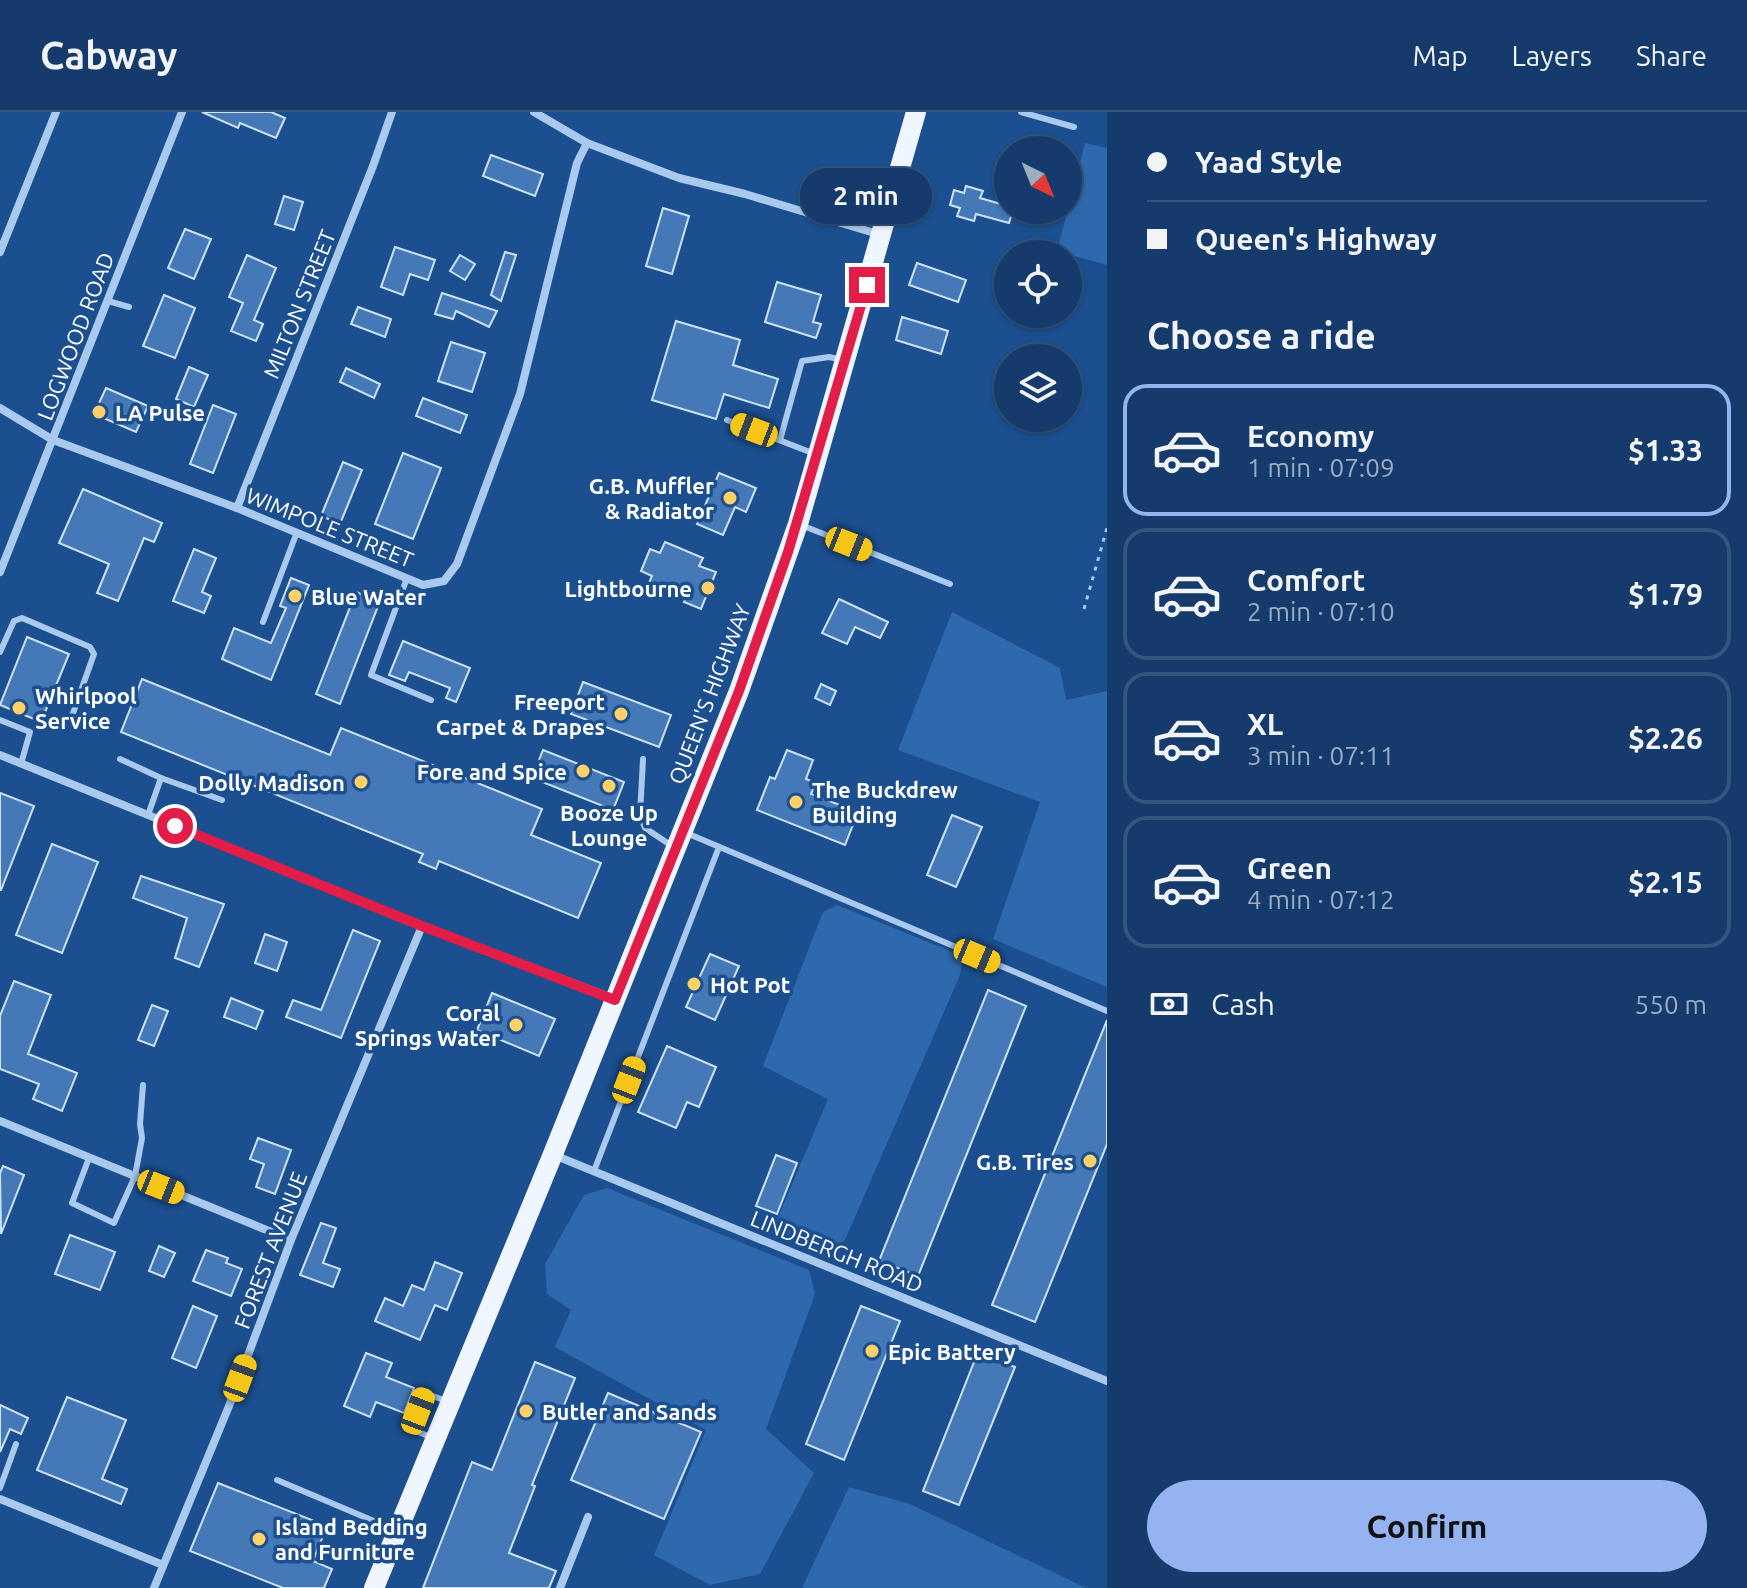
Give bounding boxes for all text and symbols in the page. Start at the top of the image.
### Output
text: Cabway [40,34,177,76]
text: Map [1412,40,1468,71]
text: Layers [1512,40,1592,71]
text: Share [1636,40,1707,71]
north arrow [994,136,1082,224]
map controls [994,136,1082,432]
text: Yaad Style [1195,145,1343,179]
callout: 2 min [801,169,933,225]
text: 2 min [833,181,899,210]
text: Queen's Highway [1195,222,1437,256]
street label: MILTON STREET [258,226,340,382]
button: locate [994,240,1082,328]
street label: LOGWOOD ROAD [32,249,118,423]
route end [849,267,885,303]
text: Choose a ride [1147,315,1376,356]
button: layers [994,344,1082,432]
place label: LA Pulse [115,400,205,425]
marker: LA Pulse [90,403,108,421]
car [727,410,781,450]
icon: car [1151,414,1223,486]
text: Economy [1247,419,1374,453]
text: $1.33 [1628,433,1703,467]
text: 1 min · 07:09 [1247,453,1395,482]
place label: G.B. Muffler & Radiator [589,473,714,523]
street label: WIMPOLE STREET [243,482,417,572]
marker: G.B. Muffler & Radiator [721,489,739,507]
car [822,524,876,564]
icon: car [1151,558,1223,630]
text: Comfort [1247,563,1365,597]
place label: Lightbourne [565,576,692,601]
text: $1.79 [1628,577,1703,611]
marker: Lightbourne [699,579,717,597]
place label: Blue Water [311,584,426,609]
marker: Blue Water [286,587,304,605]
text: 2 min · 07:10 [1247,597,1395,626]
street label: QUEEN'S HIGHWAY [663,600,755,788]
place label: Whirlpool Service [35,683,137,733]
place label: Freeport Carpet & Drapes [436,689,605,739]
marker: Whirlpool Service [10,699,28,717]
icon: car [1151,702,1223,774]
marker: Freeport Carpet & Drapes [612,705,630,723]
text: XL [1247,707,1283,741]
text: $2.26 [1628,721,1703,755]
text: 3 min · 07:11 [1247,741,1395,770]
place label: Fore and Spice [417,759,567,784]
marker: Fore and Spice [574,762,592,780]
place label: Dolly Madison [198,770,345,795]
marker: Dolly Madison [352,773,370,791]
marker: Booze Up Lounge [600,777,618,795]
place label: The Buckdrew Building [812,777,958,827]
marker: The Buckdrew Building [787,793,805,811]
place label: Booze Up Lounge [560,800,658,850]
route start [157,808,193,844]
icon: car [1151,846,1223,918]
text: Green [1247,851,1332,885]
text: $2.15 [1628,865,1703,899]
text: 4 min · 07:12 [1247,885,1395,914]
car [950,936,1004,976]
place label: Hot Pot [710,972,790,997]
marker: Hot Pot [685,975,703,993]
icon: cash [1147,982,1191,1026]
text: Cash [1211,987,1275,1021]
text: 550 m [1635,990,1707,1019]
place label: Coral Springs Water [355,1000,500,1050]
marker: Coral Springs Water [507,1016,525,1034]
car [609,1053,649,1107]
place label: G.B. Tires [976,1149,1074,1174]
marker: G.B. Tires [1081,1152,1099,1170]
car [134,1167,188,1207]
street label: FOREST AVENUE [229,1168,311,1332]
street label: LINDBERGH ROAD [747,1205,927,1297]
place label: Epic Battery [888,1339,1016,1364]
marker: Epic Battery [863,1342,881,1360]
car [221,1351,259,1405]
car [398,1384,438,1438]
place label: Butler and Sands [542,1399,717,1424]
marker: Butler and Sands [517,1402,535,1420]
button: Confirm [1147,1480,1707,1572]
place label: Island Bedding and Furniture [275,1514,428,1564]
marker: Island Bedding and Furniture [250,1530,268,1548]

